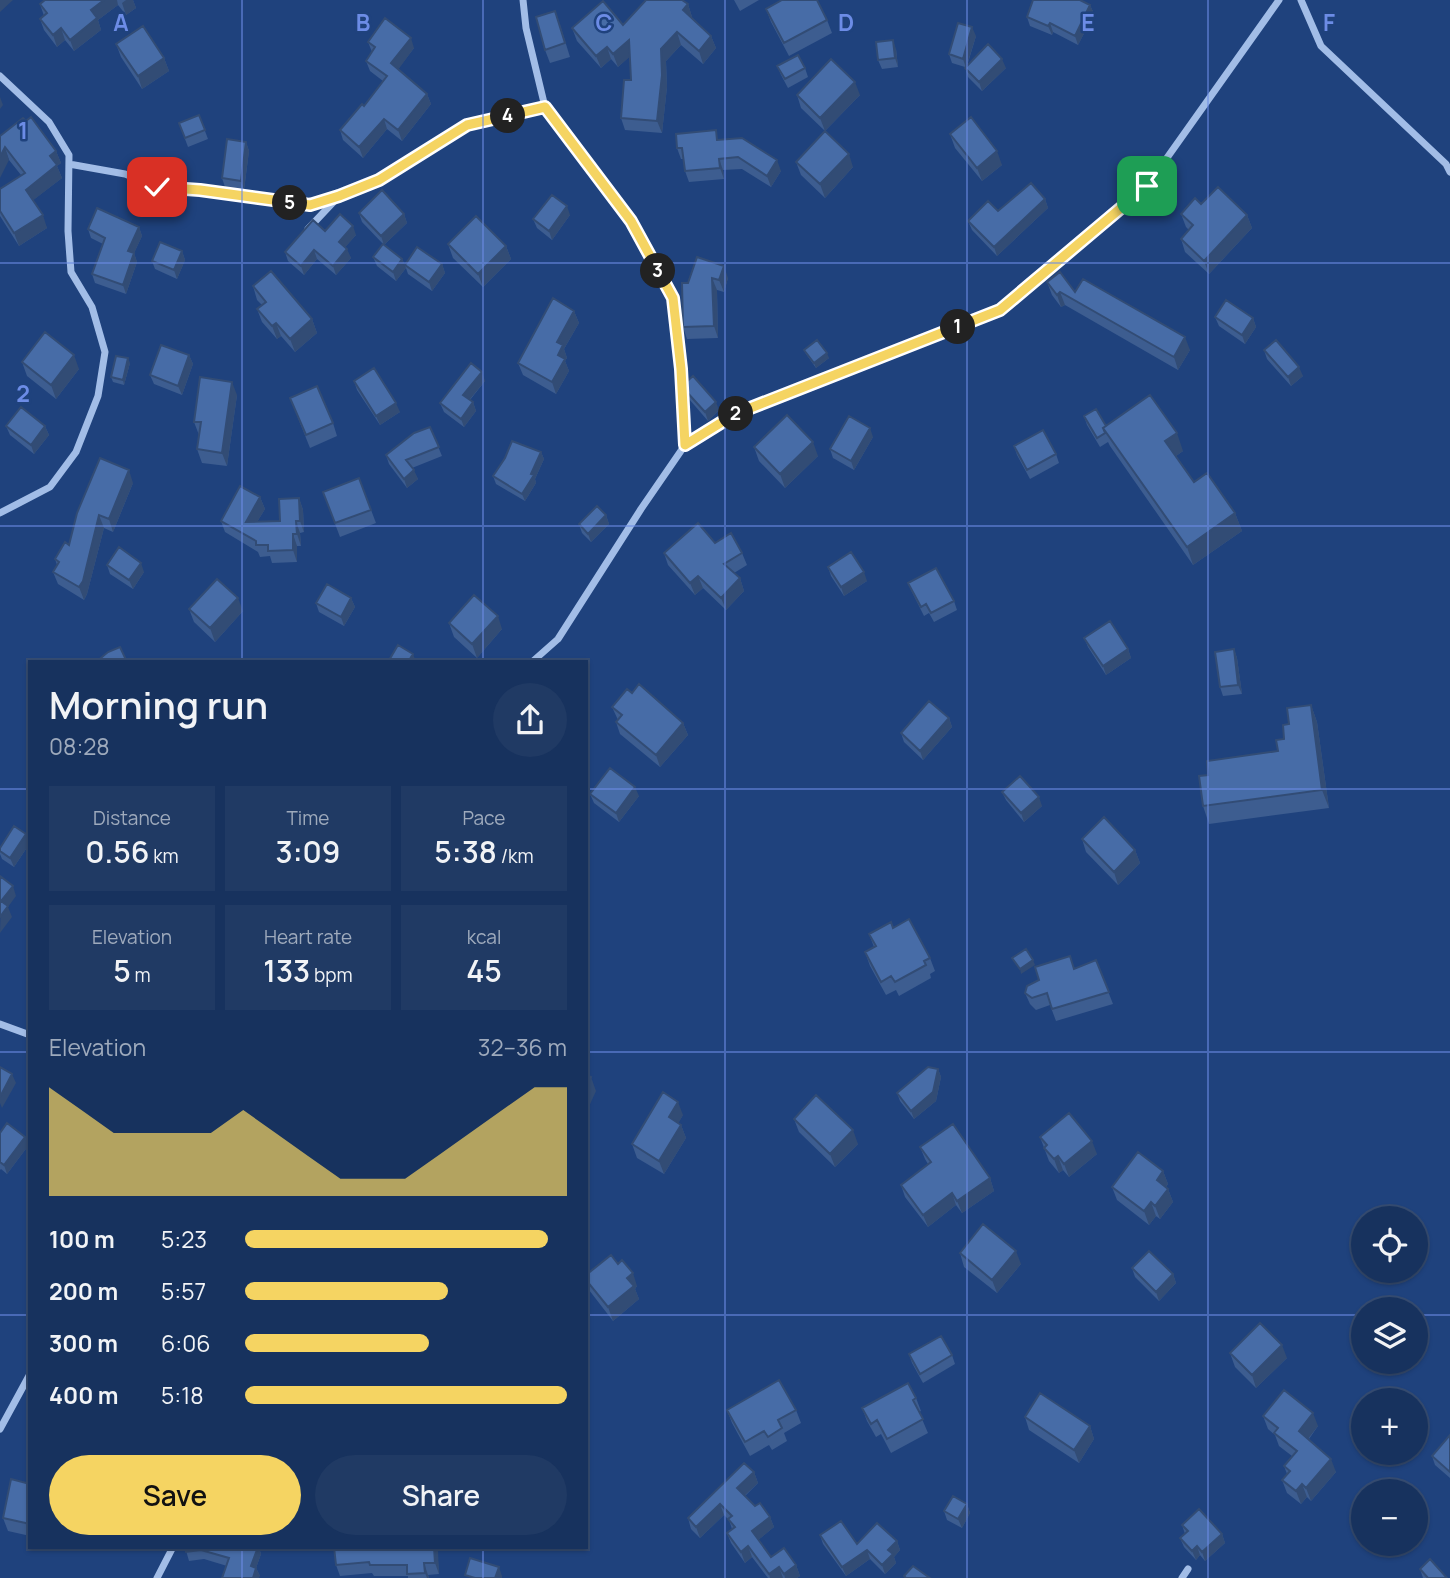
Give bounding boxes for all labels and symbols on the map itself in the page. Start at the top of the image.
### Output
text: A [113,6,129,38]
text: B [356,6,370,38]
text: C [596,6,613,38]
text: D [838,6,854,38]
text: E [1081,6,1095,38]
text: F [1323,6,1335,38]
pin: 4 [490,99,526,134]
text: 1 [18,114,28,146]
pin [1117,156,1177,216]
pin [127,157,187,217]
pin: 5 [272,186,308,220]
pin: 3 [640,254,676,288]
pin: 1 [940,310,976,344]
text: 2 [16,377,30,409]
pin: 2 [718,396,754,432]

